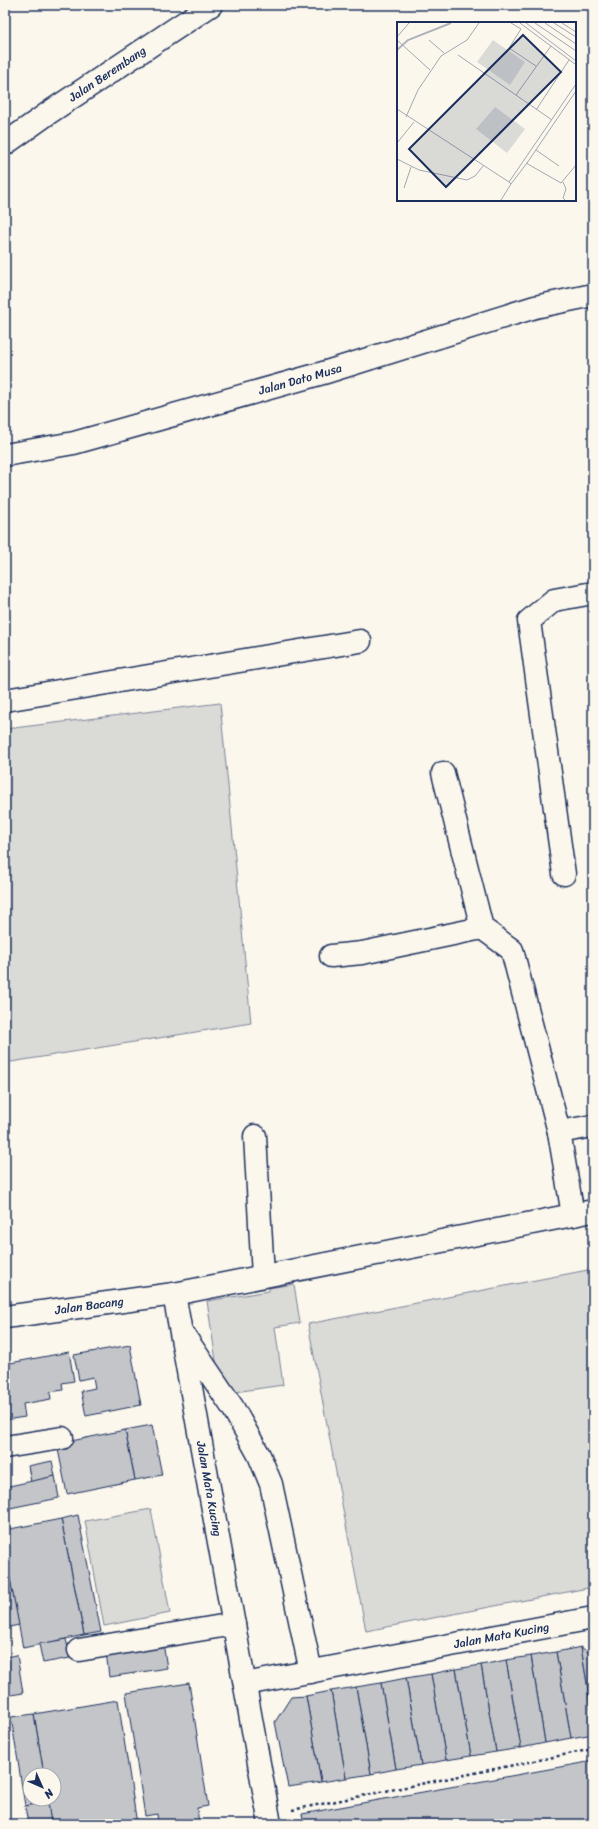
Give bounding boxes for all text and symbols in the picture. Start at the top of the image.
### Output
inset map [397,22,576,201]
street label: Jalan Berembang [63,40,151,108]
street label: Jalan Dato Musa [255,357,345,402]
street label: Jalan Bacang [53,1290,125,1321]
street label: Jalan Mata Kucing [190,1438,229,1538]
street label: Jalan Mata Kucing [451,1616,551,1655]
north arrow [22,1767,62,1807]
text: N [39,1784,59,1803]

